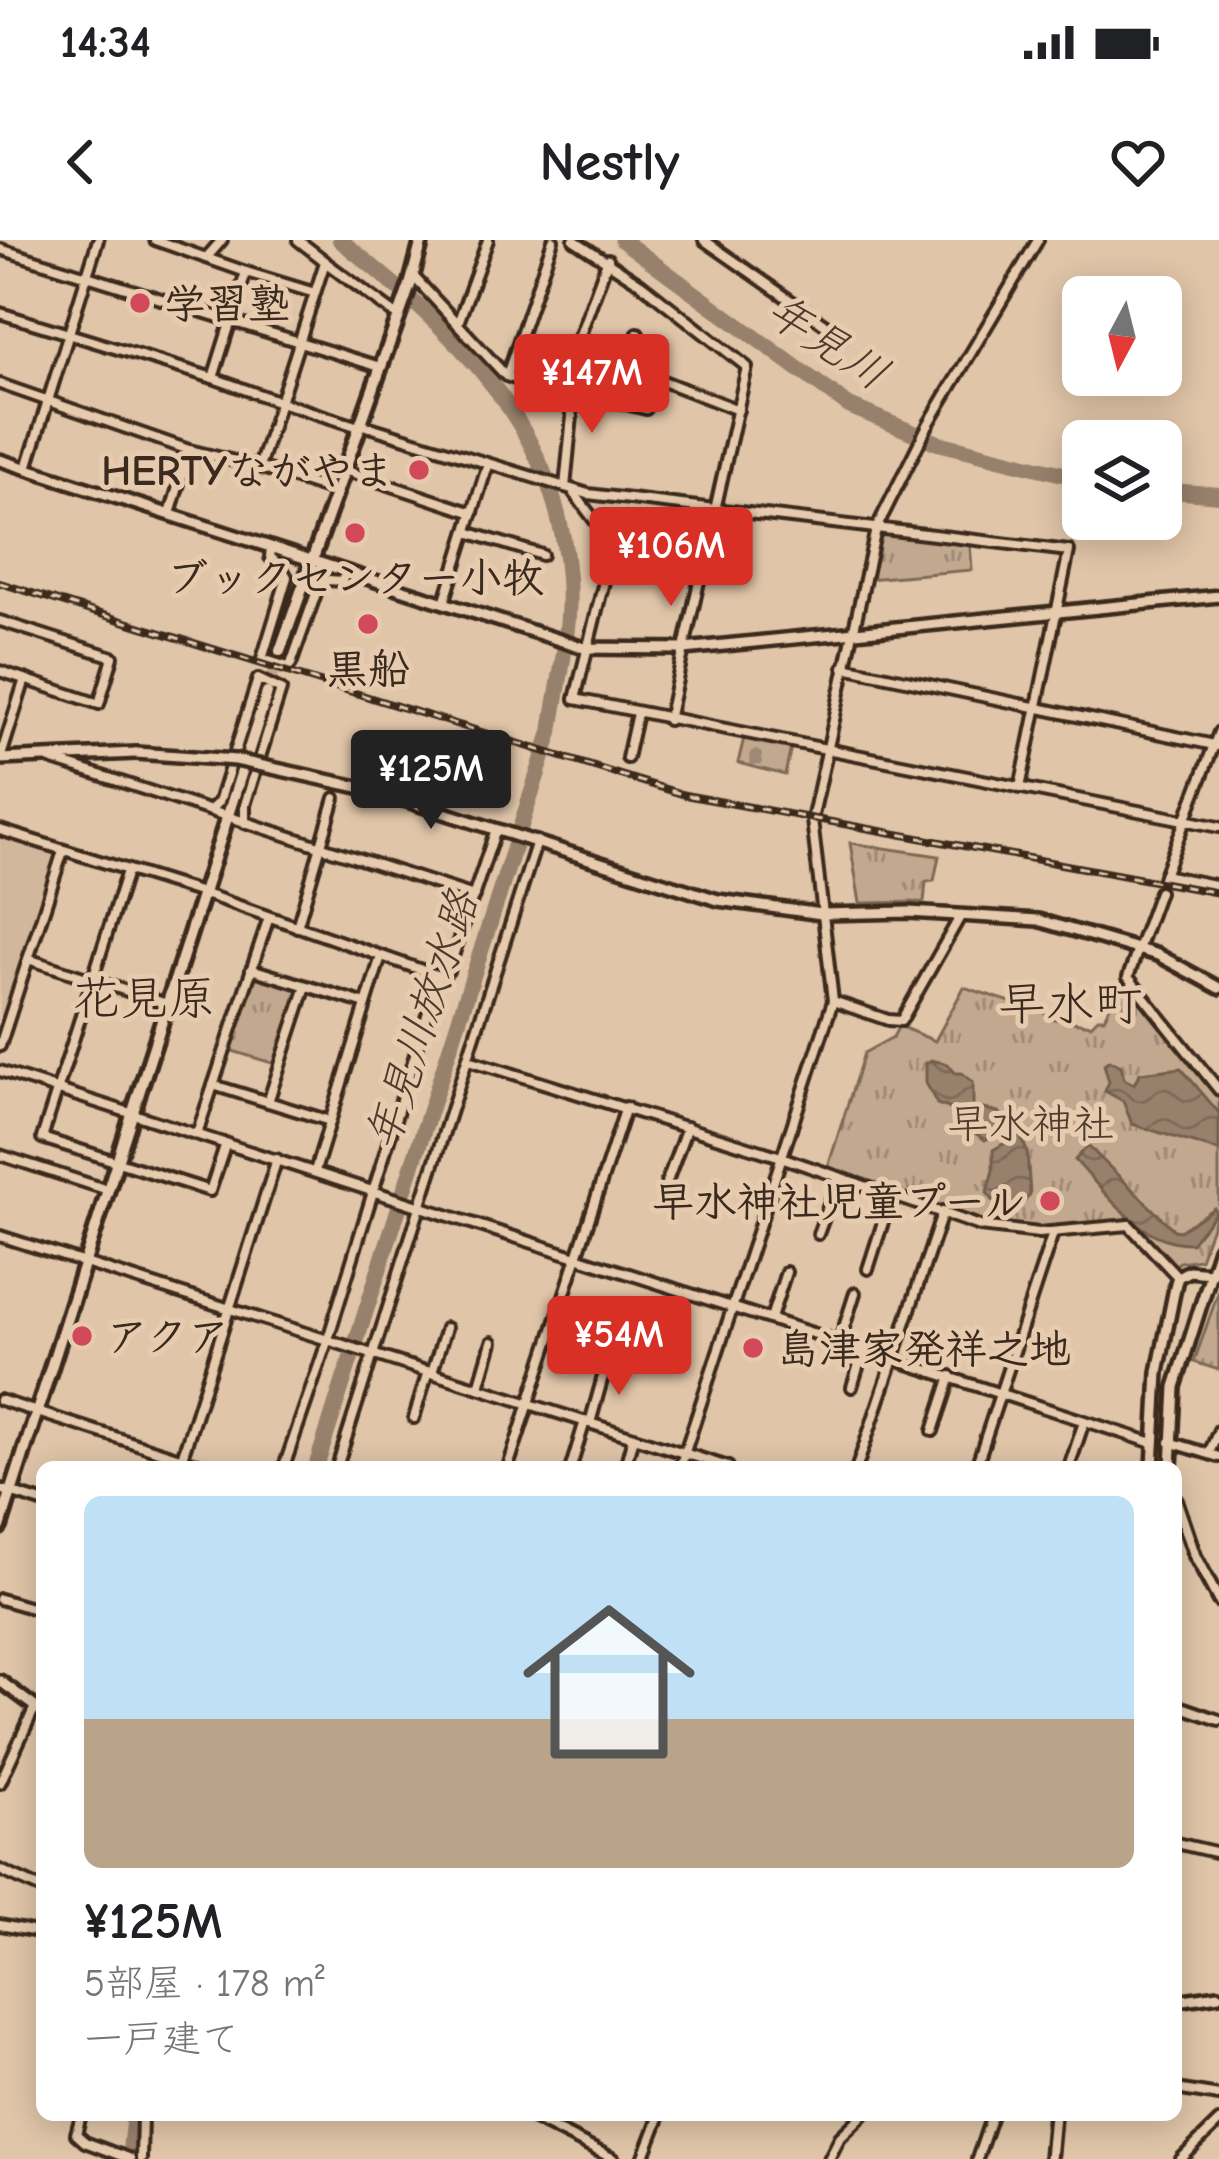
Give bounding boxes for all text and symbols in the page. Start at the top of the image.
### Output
text: 14:34 [60,16,151,68]
icon: back [48,129,114,195]
icon: heart [1105,129,1171,195]
text: Nestly [540,131,679,194]
north arrow [1062,276,1182,396]
map controls [1062,276,1182,540]
place label: 学習塾 [164,280,290,329]
water label: 年見川 [757,283,898,400]
marker: 学習塾 [127,290,153,316]
pin: ¥147M [508,334,676,436]
text: ¥147M [541,350,643,395]
button: layers [1062,420,1182,540]
place label: HERTYながやま [101,447,395,496]
marker: HERTYながやま [406,457,432,483]
pin: ¥106M [587,507,755,609]
marker: ブックセンター小牧 [342,520,368,546]
text: ¥106M [617,523,725,568]
place label: ブックセンター小牧 [166,554,544,603]
marker: 黒船 [355,611,381,637]
place label: 黒船 [326,645,410,694]
pin: ¥125M [347,730,515,832]
text: ¥125M [378,746,484,791]
water label: 年見川放水路 [356,881,489,1157]
district label: 花見原 [72,971,216,1026]
district label: 早水町 [998,977,1142,1032]
park label: 早水神社 [947,1100,1115,1149]
place label: 早水神社児童プール [652,1178,1026,1227]
marker: 早水神社児童プール [1037,1188,1063,1214]
pin: ¥54M [548,1296,690,1398]
text: ¥54M [574,1312,664,1357]
place label: アクア [106,1313,229,1362]
marker: アクア [69,1323,95,1349]
place label: 島津家発祥之地 [777,1325,1071,1374]
marker: 島津家発祥之地 [740,1335,766,1361]
icon: home [501,1574,717,1790]
text: ¥125M [84,1892,223,1951]
text: 5部屋 · 178 m² [84,1961,325,2006]
text: 一戸建て [84,2017,240,2062]

